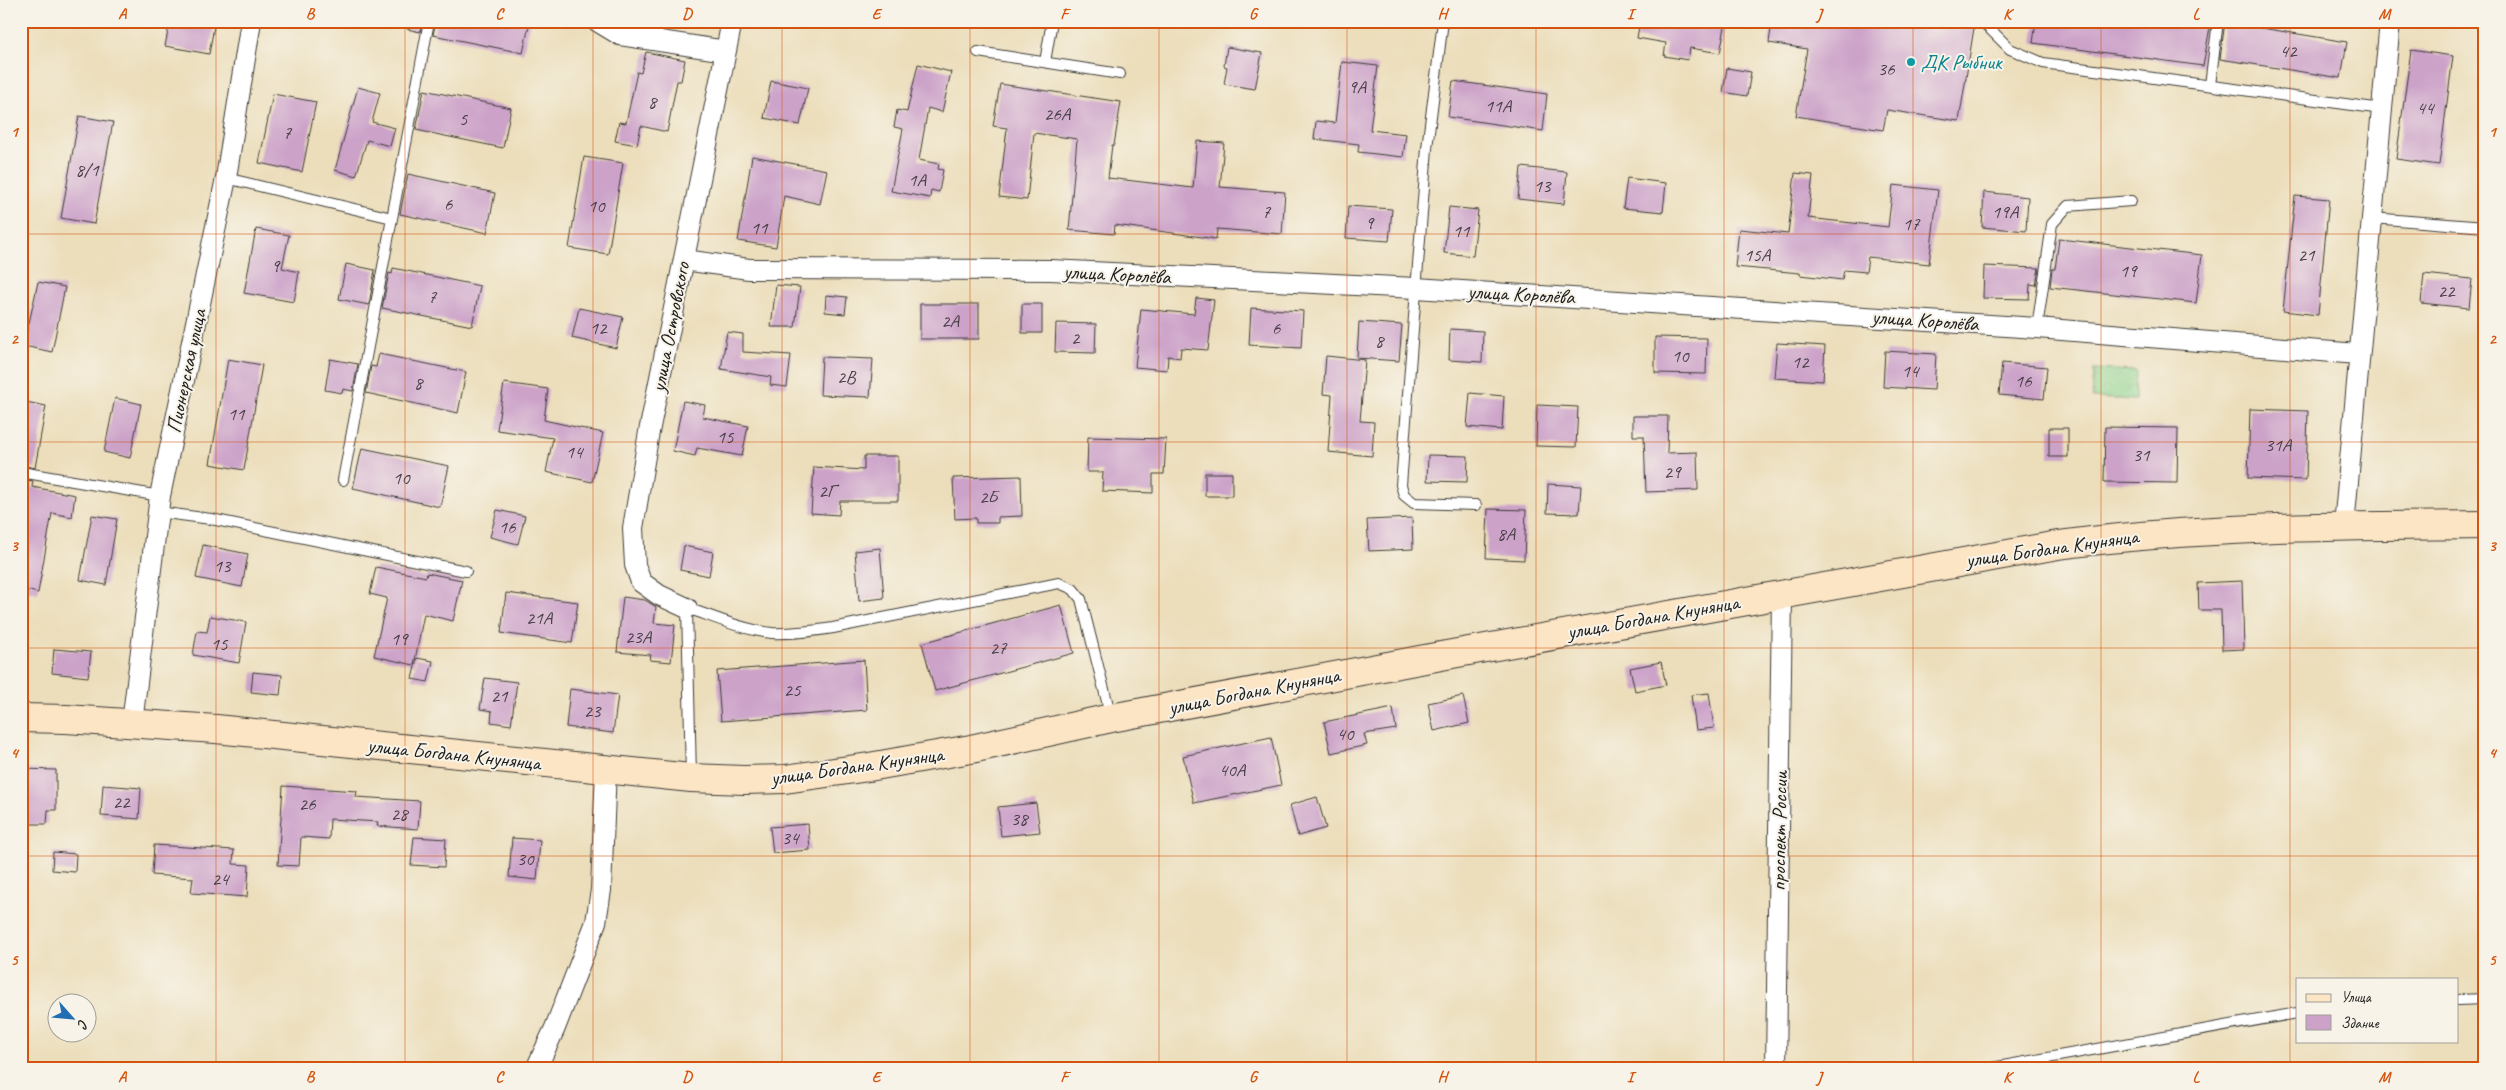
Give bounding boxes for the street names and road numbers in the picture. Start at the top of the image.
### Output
street label: улица Островского [644,258,696,396]
street label: улица Королёва [1061,258,1173,290]
street label: улица Королёва [1465,278,1577,310]
street label: улица Королёва [1869,303,1981,337]
street label: Пионерская улица [160,305,212,435]
street label: улица Богдана Кнунянца [1962,523,2142,573]
street label: улица Богдана Кнунянца [1563,589,1743,645]
street label: улица Богдана Кнунянца [1164,661,1344,721]
street label: улица Богдана Кнунянца [364,732,544,776]
street label: улица Богдана Кнунянца [767,741,947,791]
street label: проспект России [1765,769,1793,891]

